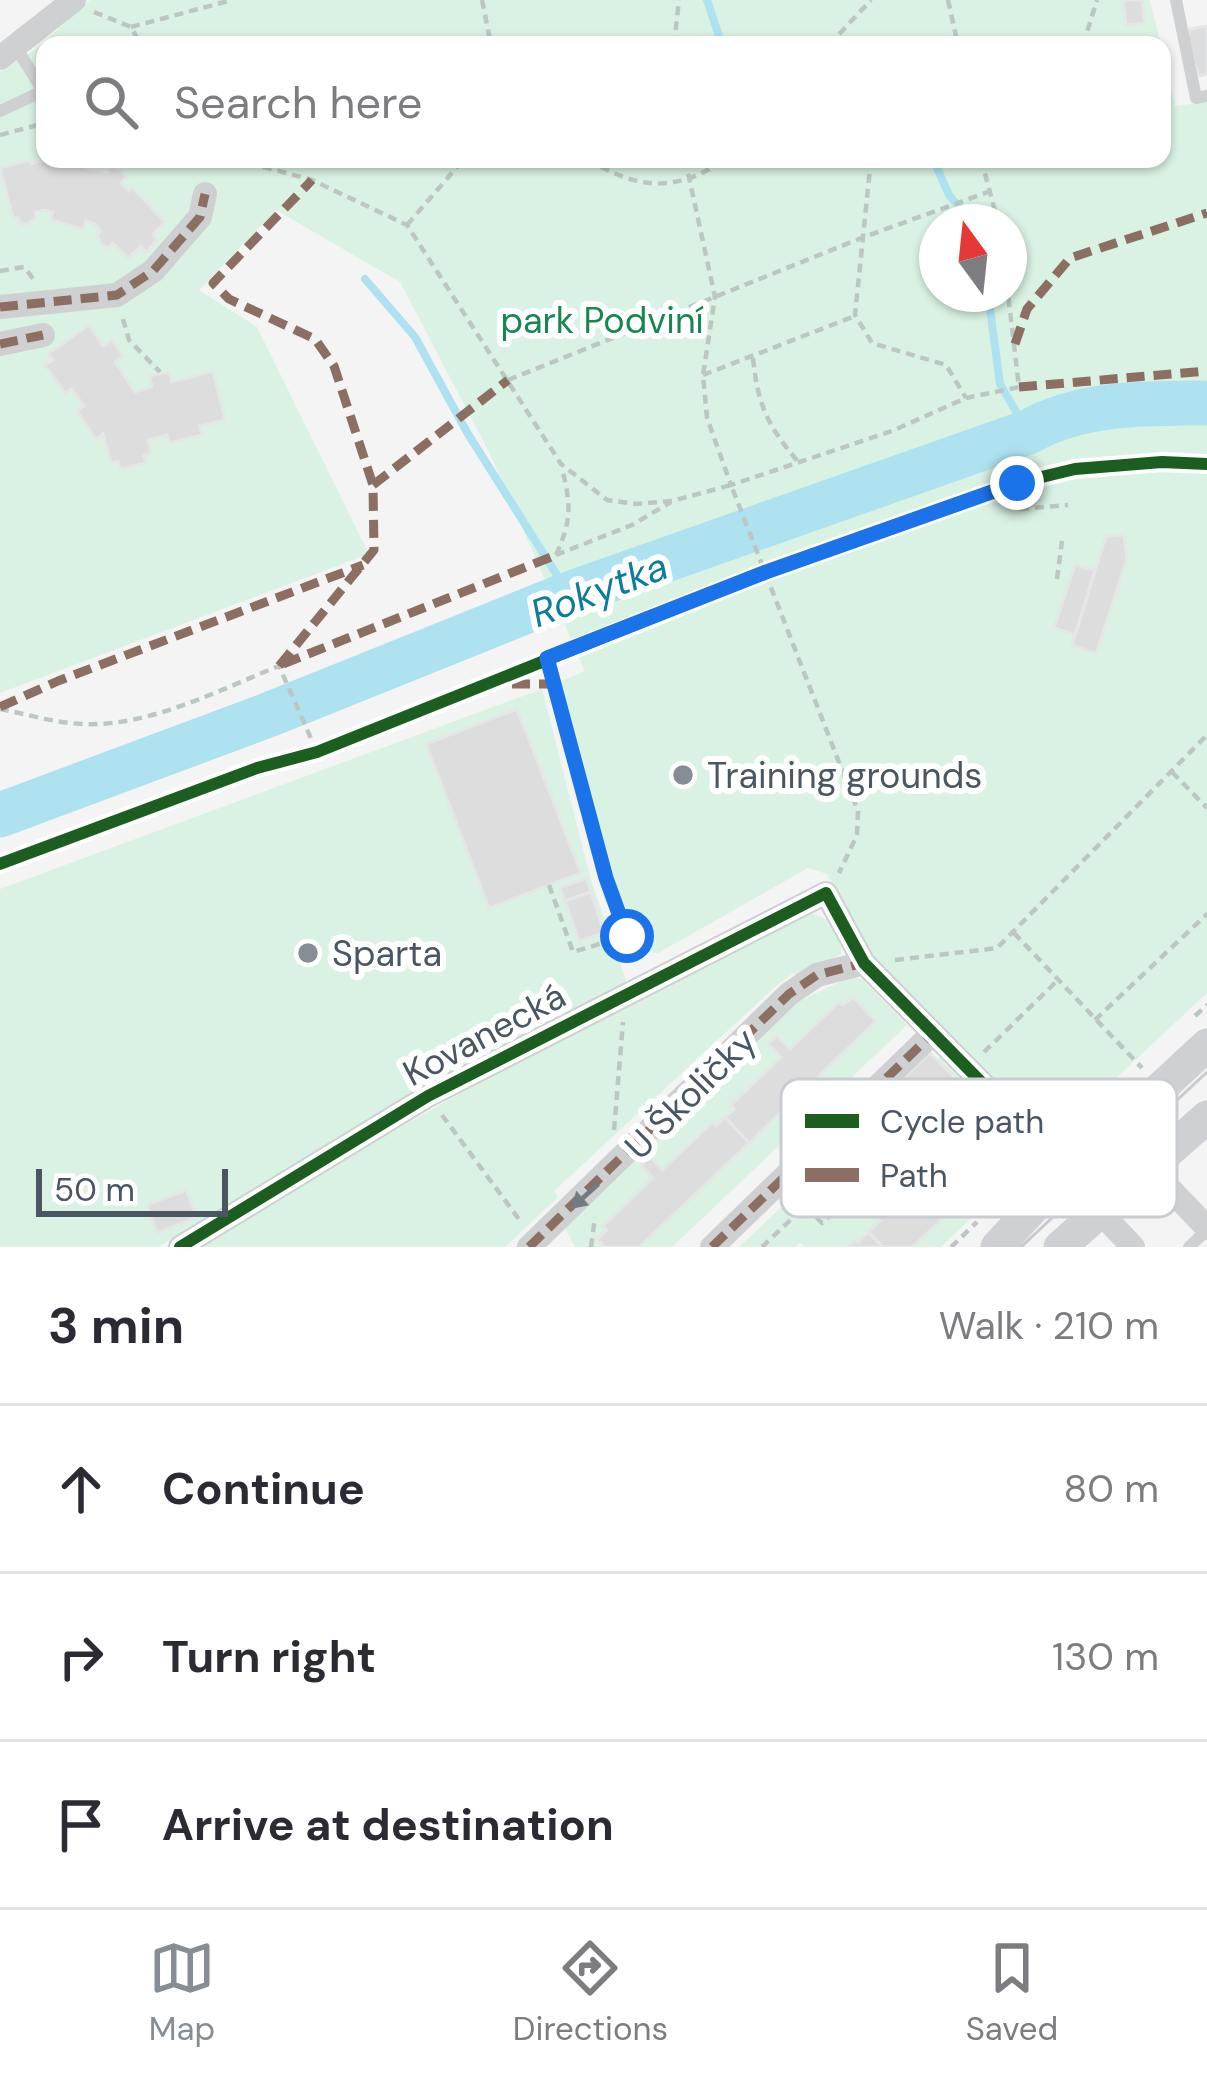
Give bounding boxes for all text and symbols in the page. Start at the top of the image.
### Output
search box [36,36,1171,168]
icon: search [78,69,144,135]
text: Search here [174,73,422,132]
north arrow [919,204,1027,312]
park label: park Podviní [500,297,704,344]
route end [990,456,1044,510]
water label: Rokytka [523,540,675,639]
place label: Training grounds [707,752,982,799]
marker: Training grounds [670,762,696,788]
route start [600,909,654,963]
place label: Sparta [332,930,442,977]
marker: Sparta [295,940,321,966]
street label: Kovanecká [395,972,574,1097]
street label: U Školičky [614,1017,766,1169]
legend [781,1079,1177,1217]
text: Cycle path [880,1100,1044,1143]
text: Path [880,1154,948,1197]
scale bar [36,1163,228,1216]
text: 50 m [54,1168,135,1211]
one-way arrow [570,1182,599,1209]
text: 3 min [48,1292,184,1359]
text: Walk · 210 m [939,1300,1159,1351]
icon: ahead [48,1456,114,1522]
text: Continue [162,1459,365,1518]
text: 80 m [1063,1463,1159,1514]
icon: right [48,1624,114,1690]
text: Turn right [162,1627,376,1686]
text: 130 m [1052,1631,1159,1682]
icon: arrive [48,1792,114,1858]
text: Arrive at destination [162,1795,614,1854]
tab: Map [149,1935,215,2050]
tab: Directions [513,1935,668,2050]
tab: Saved [966,1935,1058,2050]

